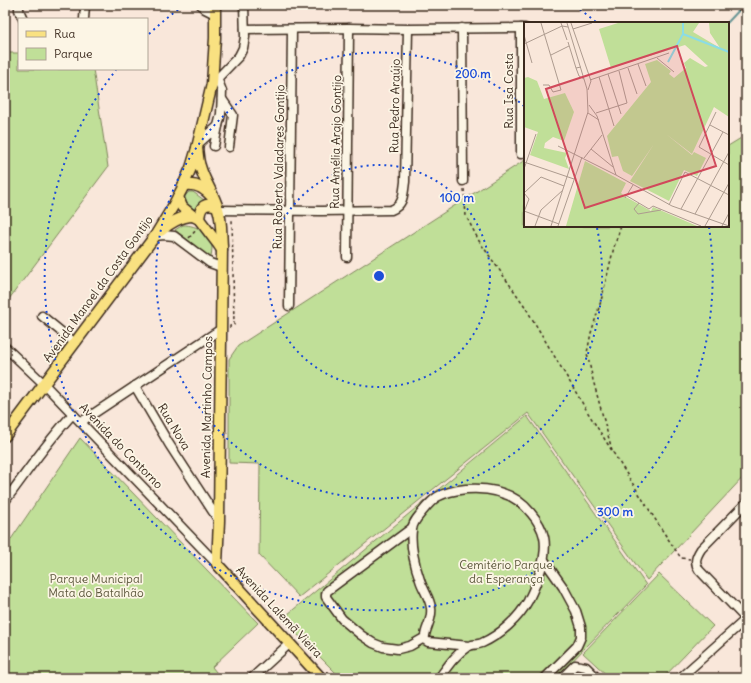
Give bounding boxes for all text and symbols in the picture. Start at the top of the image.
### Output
legend [18,18,148,70]
inset map [524,22,729,227]
text: Rua [54,26,76,41]
text: Parque [54,46,93,61]
street label: Rua Isa Costa [501,53,516,129]
street label: Rua Pedro Araújo [386,58,403,153]
text: 200 m [455,66,491,81]
street label: Rua Amélia Arajo Gontijo [327,75,344,209]
street label: Rua Roberto Valadares Gontijo [270,84,287,250]
text: 100 m [440,190,474,205]
street label: Avenida Manoel da Costa Gontijo [39,212,156,365]
centre of rings [372,269,386,283]
street label: Avenida Martinho Campos [198,336,215,478]
street label: Avenida do Contorno [76,400,166,492]
street label: Rua Nova [155,401,194,453]
text: 300 m [597,504,633,519]
park label: Cemitério Parque da Esperança [459,557,553,586]
street label: Avenida Lalemã Vieira [233,563,326,661]
park label: Parque Municipal Mata do Batalhão [48,571,144,600]

